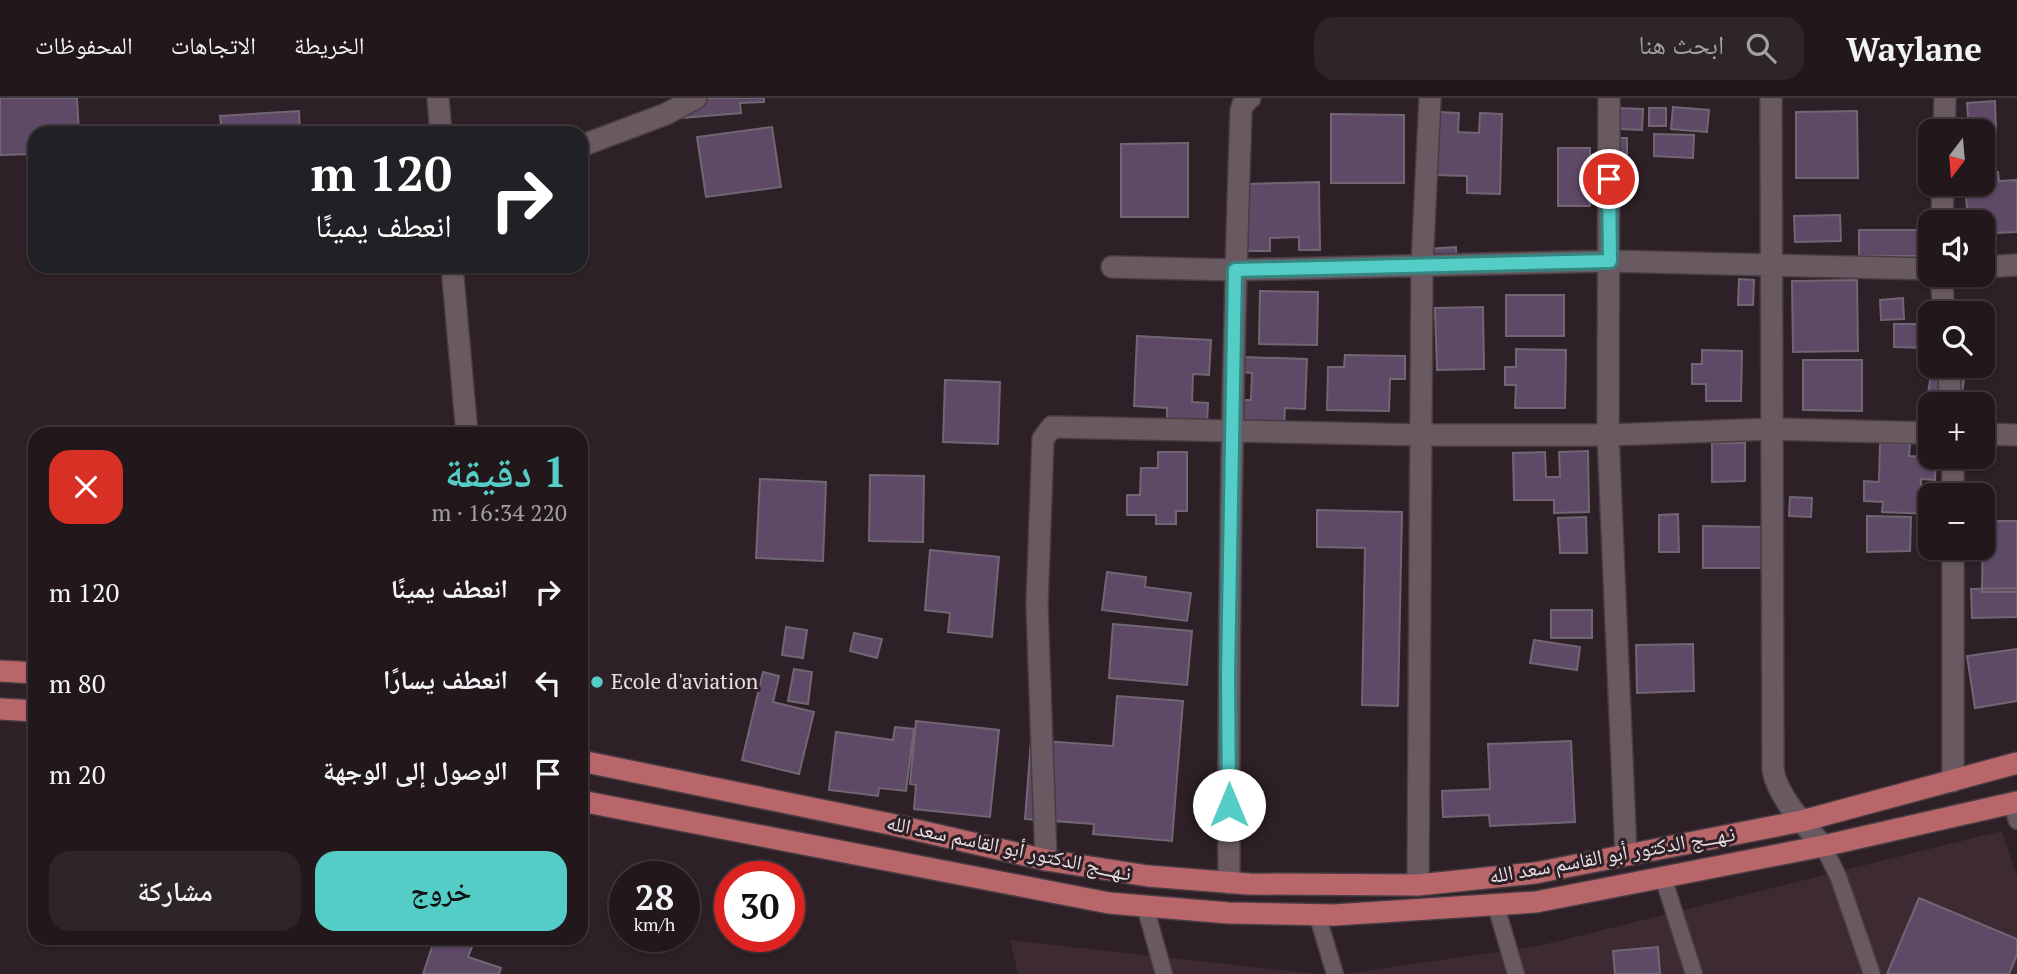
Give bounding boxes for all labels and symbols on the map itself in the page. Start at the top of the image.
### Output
north arrow [1918,119,1995,196]
pin [1579,149,1639,209]
place label: Ecole d'aviation [611,667,759,695]
marker: Ecole d'aviation [589,674,605,690]
position arrow [1192,768,1266,842]
street label: نـهـــج الدكتور أبو القاسم سعد الله [884,807,1134,888]
street label: نـهـــج الدكتور أبو القاسم سعد الله [1487,819,1737,890]
speed limit sign: 30 [714,861,805,952]

